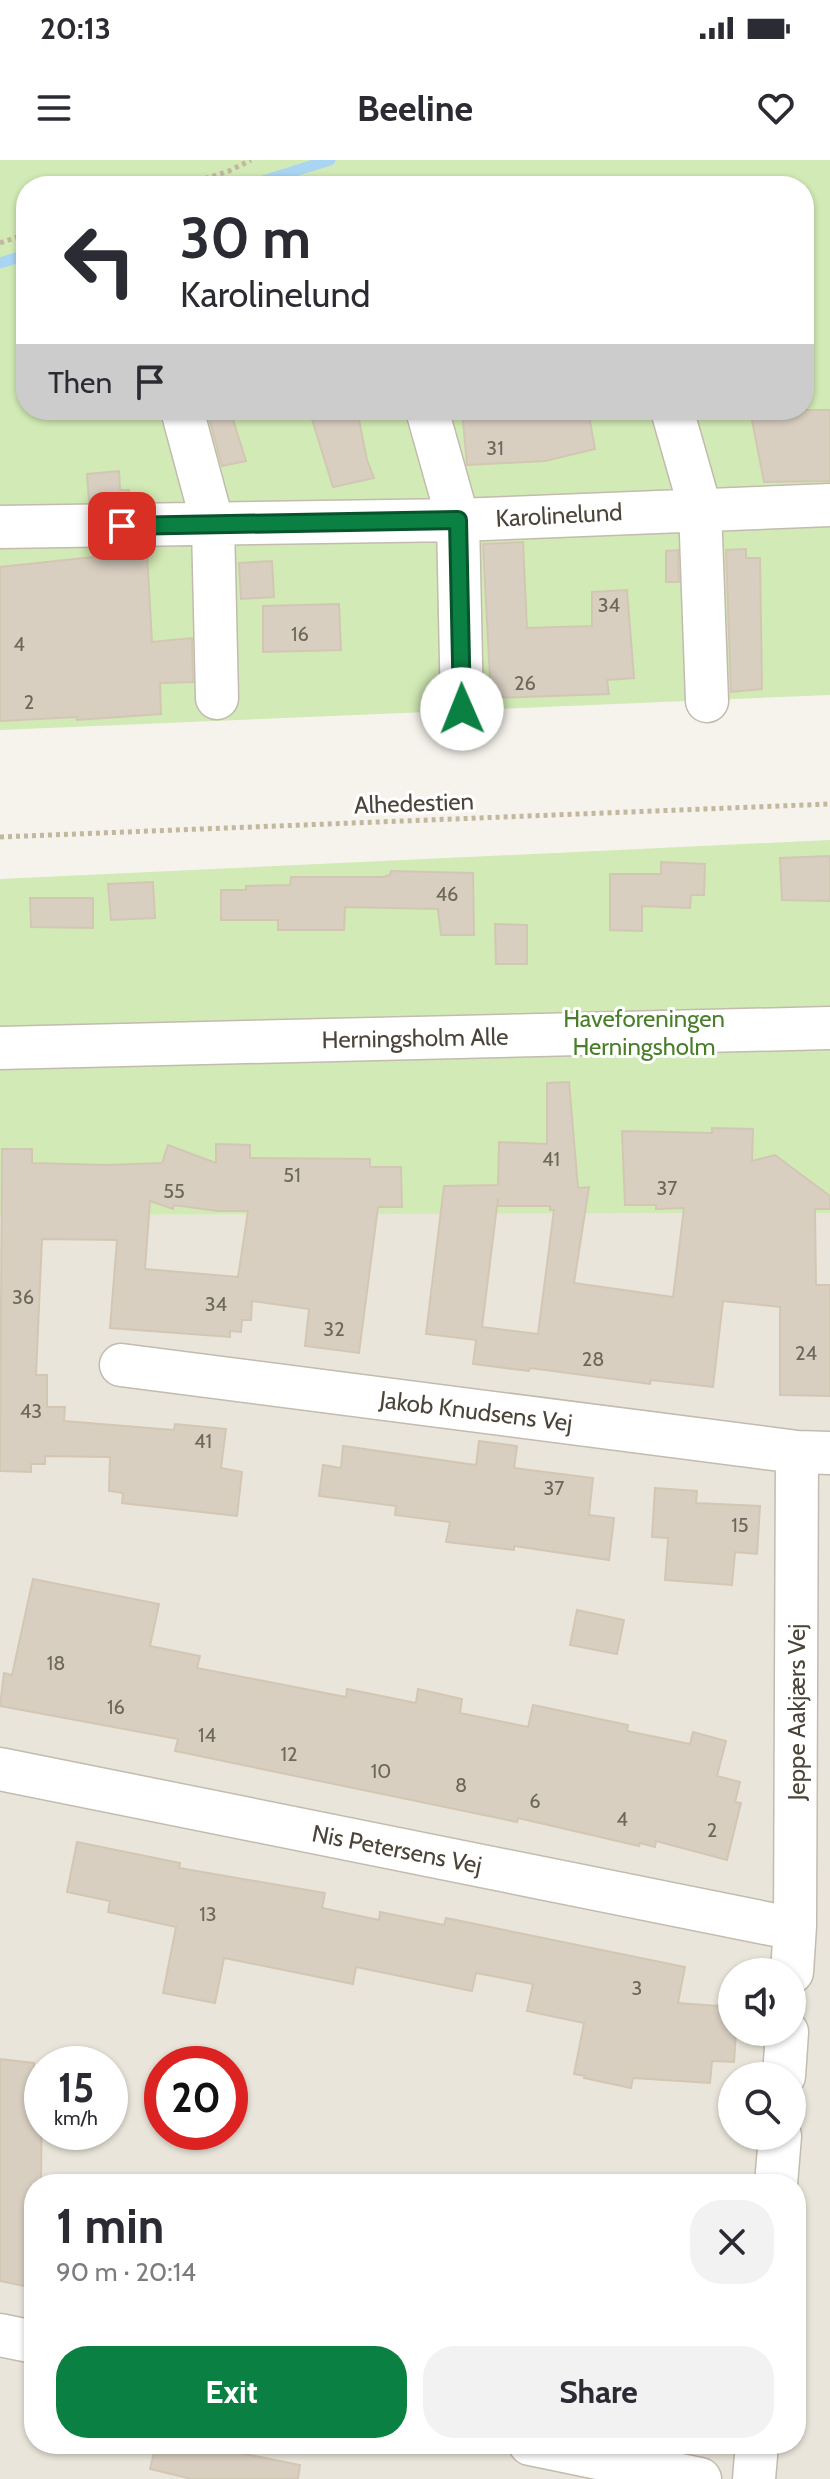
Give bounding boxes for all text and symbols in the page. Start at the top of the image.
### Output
text: 20:13 [40,10,111,47]
icon: menu [32,86,76,130]
text: Beeline [357,86,473,130]
icon: heart [754,86,798,130]
text: 30 m [180,204,311,272]
icon: left [48,208,152,312]
text: Karolinelund [180,272,371,316]
icon: arrive [128,360,172,404]
text: Then [48,364,112,401]
house number: 31 [486,436,504,460]
pin [88,492,156,560]
street label: Karolinelund [495,497,623,533]
icon: arrive [100,504,144,548]
house number: 34 [598,593,621,617]
house number: 16 [291,622,309,646]
house number: 4 [13,632,25,656]
position arrow [420,667,504,751]
house number: 26 [514,671,536,695]
house number: 2 [24,690,34,714]
street label: Alhedestien [354,786,474,820]
house number: 46 [436,882,458,906]
park label: Haveforeningen Herningsholm [563,1004,725,1061]
street label: Herningsholm Alle [321,1022,509,1054]
house number: 41 [542,1147,560,1171]
house number: 51 [283,1163,301,1187]
house number: 37 [657,1176,677,1200]
house number: 55 [163,1179,185,1203]
house number: 36 [12,1285,34,1309]
house number: 34 [205,1292,228,1316]
house number: 32 [323,1317,345,1341]
house number: 24 [795,1341,817,1365]
house number: 28 [582,1347,604,1371]
street label: Jakob Knudsens Vej [377,1385,574,1437]
house number: 43 [20,1399,42,1423]
house number: 41 [194,1429,212,1453]
house number: 37 [544,1476,564,1500]
house number: 15 [731,1513,749,1537]
street label: Jeppe Aakjærs Vej [782,1624,811,1801]
house number: 18 [47,1651,65,1675]
house number: 16 [107,1695,125,1719]
house number: 14 [198,1723,216,1747]
house number: 12 [281,1742,298,1766]
house number: 10 [371,1759,391,1783]
house number: 8 [455,1773,467,1797]
house number: 6 [529,1789,541,1813]
house number: 4 [616,1807,628,1831]
street label: Nis Petersens Vej [310,1818,484,1880]
house number: 2 [707,1818,717,1842]
house number: 13 [199,1902,217,1926]
map controls [718,1958,806,2150]
button: sound [718,1958,806,2046]
house number: 3 [632,1976,642,2000]
speed limit sign: 20 [144,2046,248,2150]
button: search [718,2062,806,2150]
text: 15 [58,2063,94,2112]
text: km/h [54,2106,98,2130]
text: 1 min [56,2197,164,2255]
button: close [690,2200,774,2284]
text: 90 m · 20:14 [56,2256,196,2288]
button: Exit [56,2346,407,2438]
button: Share [423,2346,774,2438]

